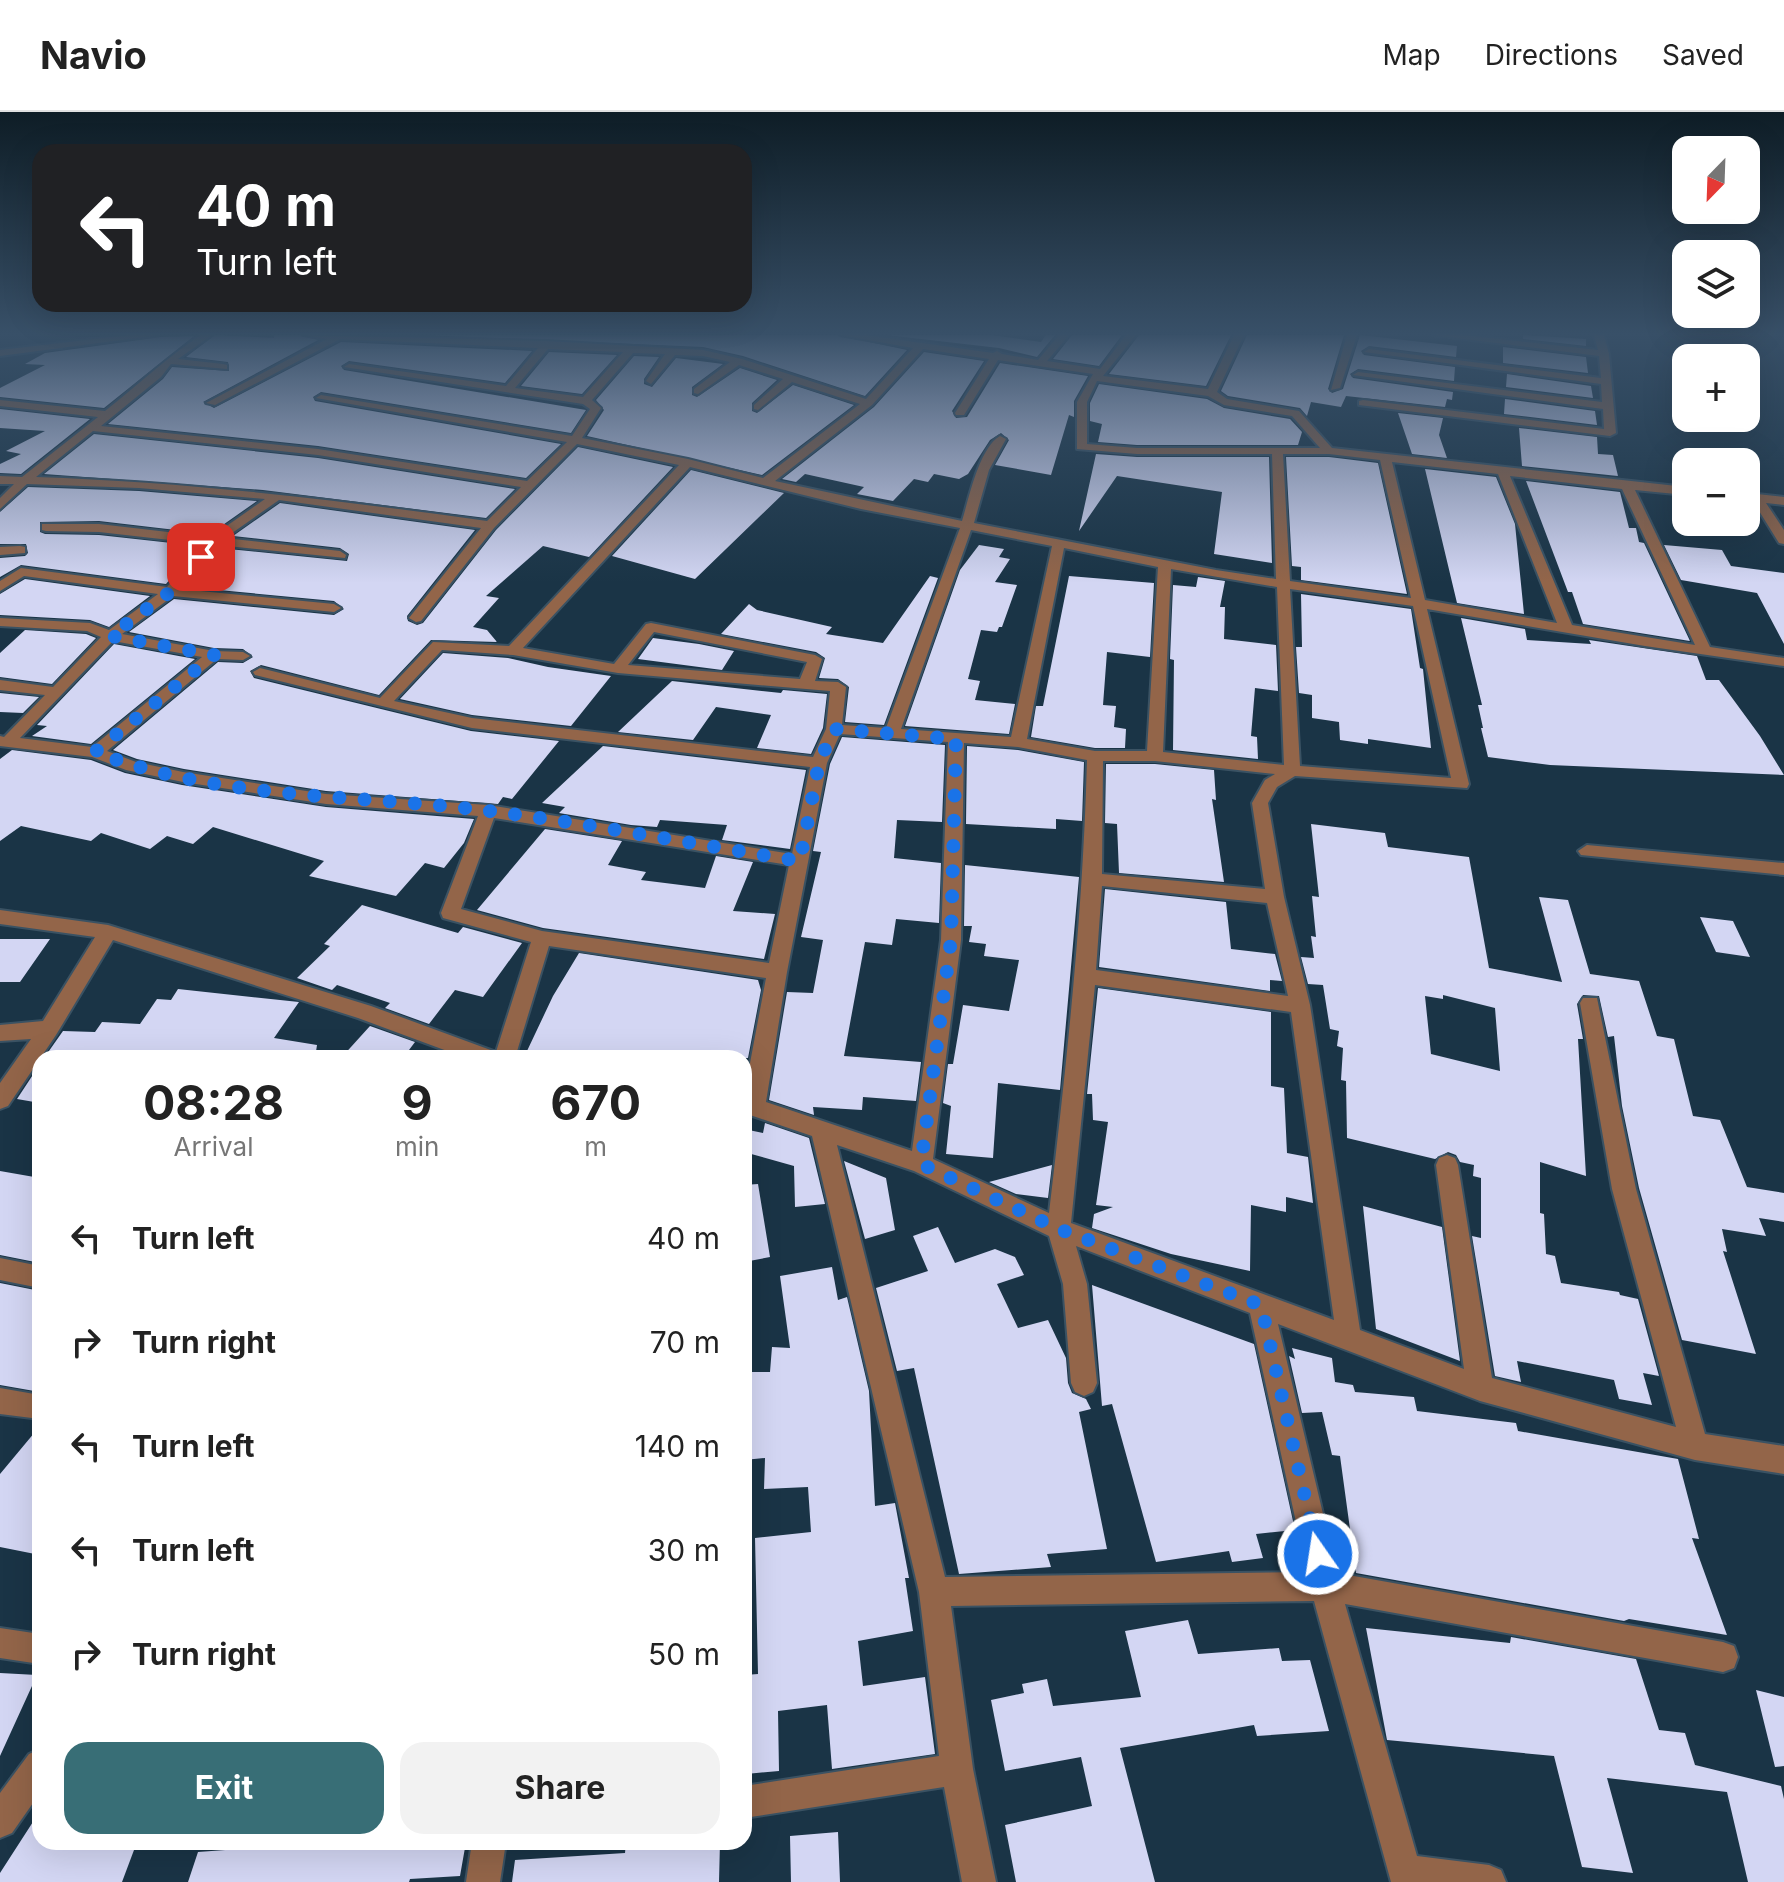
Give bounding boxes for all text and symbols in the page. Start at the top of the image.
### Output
text: Navio [40,32,147,78]
text: Map [1382,38,1441,72]
text: Directions [1485,38,1618,72]
text: Saved [1662,38,1744,72]
north arrow [1672,136,1760,224]
map controls [1672,136,1760,536]
text: 40 m [196,172,336,240]
icon: left [64,176,168,280]
text: Turn left [196,240,337,284]
button: layers [1672,240,1760,328]
button: + [1672,344,1760,432]
button: − [1672,448,1760,536]
pin [167,523,235,591]
icon: arrive [179,535,223,579]
text: 08:28 [143,1073,284,1132]
text: 9 [402,1073,433,1132]
text: 670 [550,1073,641,1132]
text: Arrival [173,1131,253,1162]
text: min [395,1131,439,1162]
text: m [584,1131,607,1162]
icon: left [64,1216,108,1260]
text: Turn left [132,1220,254,1256]
text: 40 m [647,1220,720,1256]
icon: right [64,1320,108,1364]
text: Turn right [132,1324,276,1360]
text: 70 m [650,1324,720,1360]
icon: left [64,1424,108,1468]
text: Turn left [132,1428,254,1464]
text: 140 m [635,1428,720,1464]
position arrow [1276,1512,1360,1596]
icon: left [64,1528,108,1572]
text: Turn left [132,1532,254,1568]
text: 30 m [648,1532,720,1568]
icon: right [64,1632,108,1676]
text: Turn right [132,1636,276,1672]
text: 50 m [648,1636,720,1672]
button: Exit [64,1742,384,1834]
button: Share [400,1742,720,1834]

